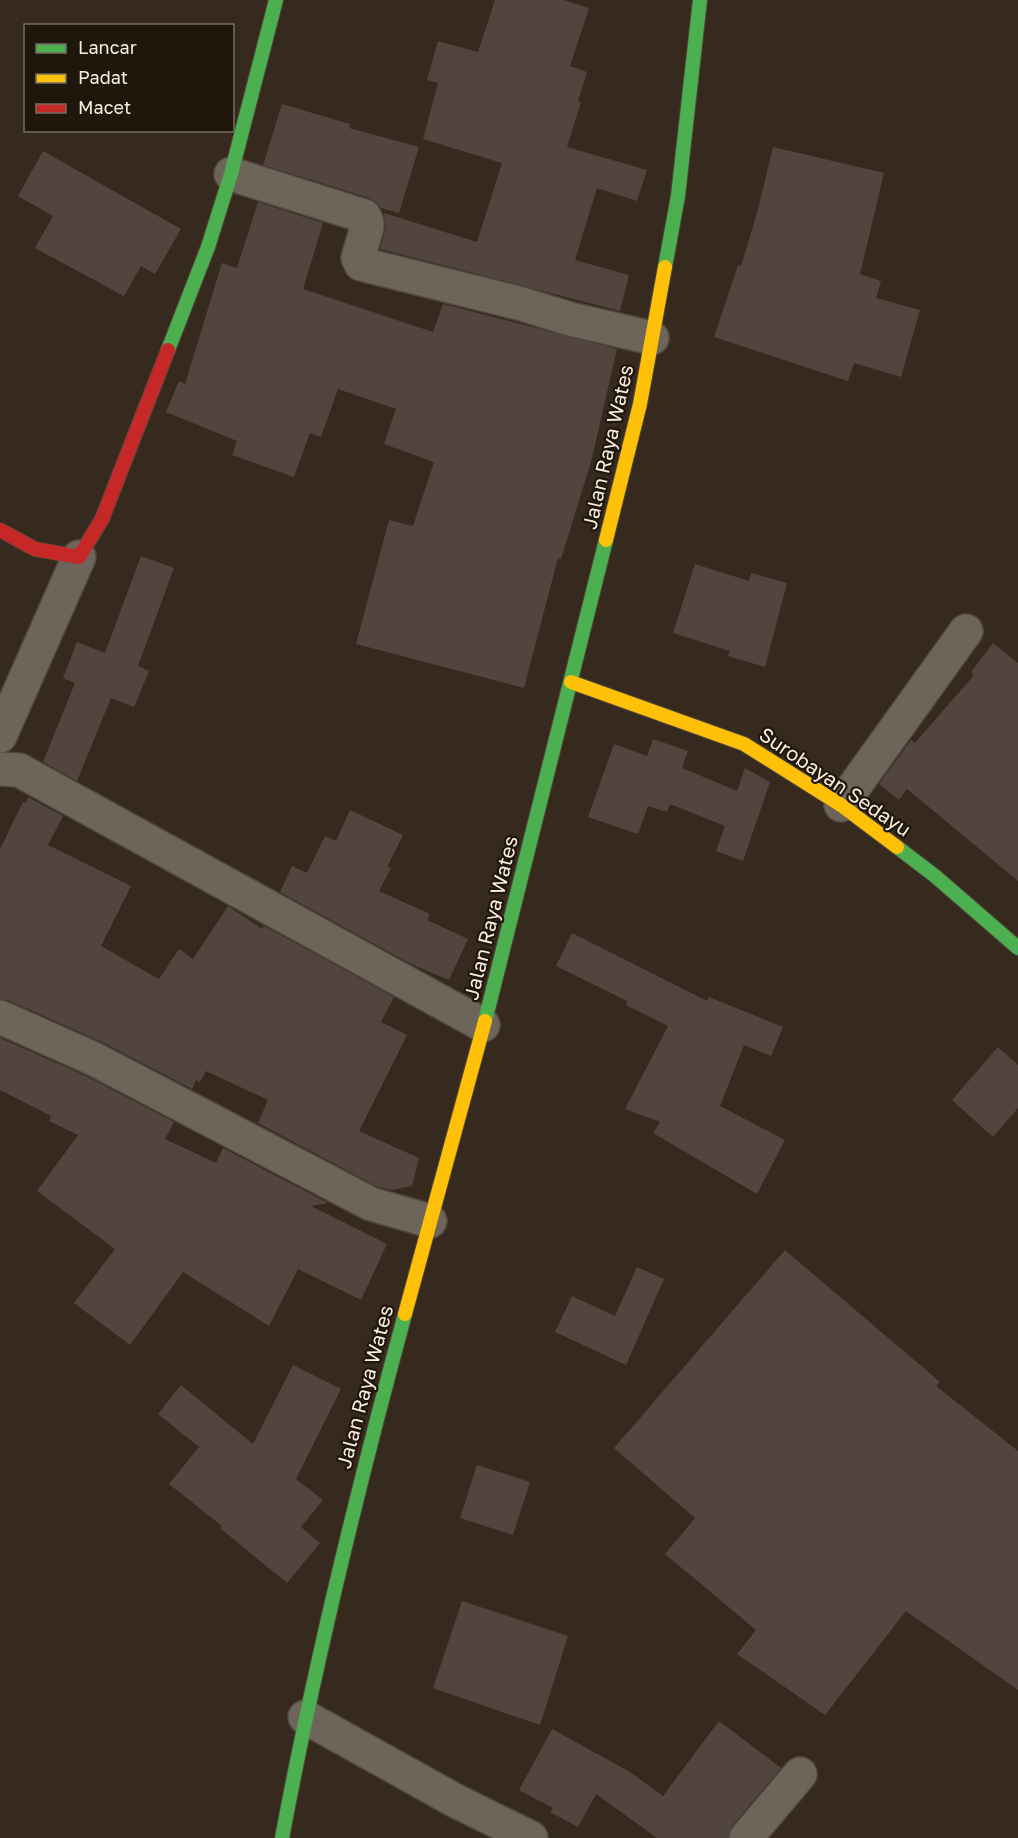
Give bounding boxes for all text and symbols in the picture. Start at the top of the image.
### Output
legend [24,24,234,132]
text: Lancar [78,36,137,58]
text: Padat [78,66,128,88]
text: Macet [78,96,131,118]
street label: Jalan Raya Wates [576,362,638,531]
street label: Surobayan Sedayu [755,722,916,841]
street label: Jalan Raya Wates [458,833,522,1002]
street label: Jalan Raya Wates [331,1302,397,1471]

